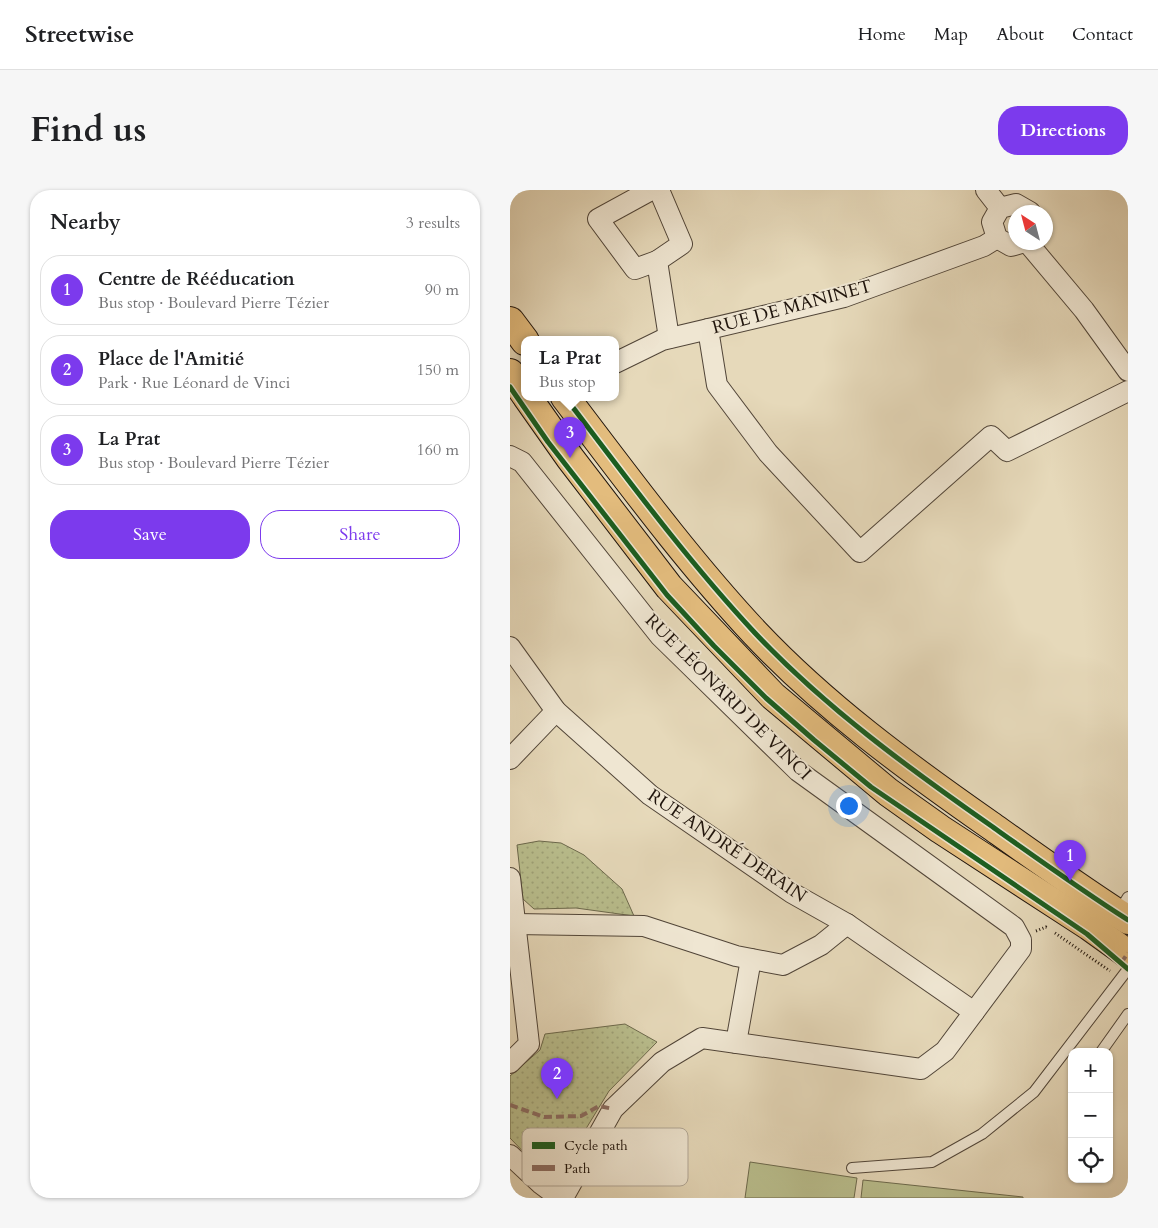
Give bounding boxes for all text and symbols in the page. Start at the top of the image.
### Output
text: Streetwise [25,18,134,51]
text: Home [858,22,906,47]
text: Map [934,22,968,47]
text: About [996,22,1044,47]
text: Contact [1072,22,1133,47]
text: Find us [30,106,146,154]
button: Directions [998,106,1128,155]
north arrow [1008,205,1053,250]
text: Nearby [50,208,121,237]
text: 3 results [406,212,460,234]
text: Centre de Rééducation [98,266,295,292]
street label: RUE DE MANINET [709,274,875,340]
text: 1 [63,279,71,301]
text: 90 m [425,279,459,301]
text: Bus stop · Boulevard Pierre Tézier [98,292,329,314]
popup [521,336,619,401]
text: La Prat [539,345,601,371]
text: Place de l'Amitié [98,346,245,372]
text: 2 [63,359,71,381]
text: 150 m [417,359,459,381]
text: Bus stop [539,371,596,393]
text: Park · Rue Léonard de Vinci [98,372,290,394]
pin: 3 [554,417,586,458]
text: La Prat [98,426,160,452]
text: 3 [63,439,71,461]
text: 160 m [417,439,459,461]
text: Bus stop · Boulevard Pierre Tézier [98,452,329,474]
button: Save [50,510,250,559]
button: Share [260,510,460,559]
street label: RUE LÉONARD DE VINCI [639,608,817,786]
street label: RUE ANDRÉ DERAIN [643,783,812,909]
your location [836,793,862,819]
pin: 1 [1054,840,1086,881]
map controls [1068,1048,1113,1183]
button: + [1068,1048,1113,1093]
pin: 2 [541,1058,573,1099]
button: − [1068,1093,1113,1138]
legend [522,1128,688,1186]
text: Cycle path [564,1136,628,1155]
button: locate [1068,1138,1113,1183]
text: Path [564,1159,591,1178]

